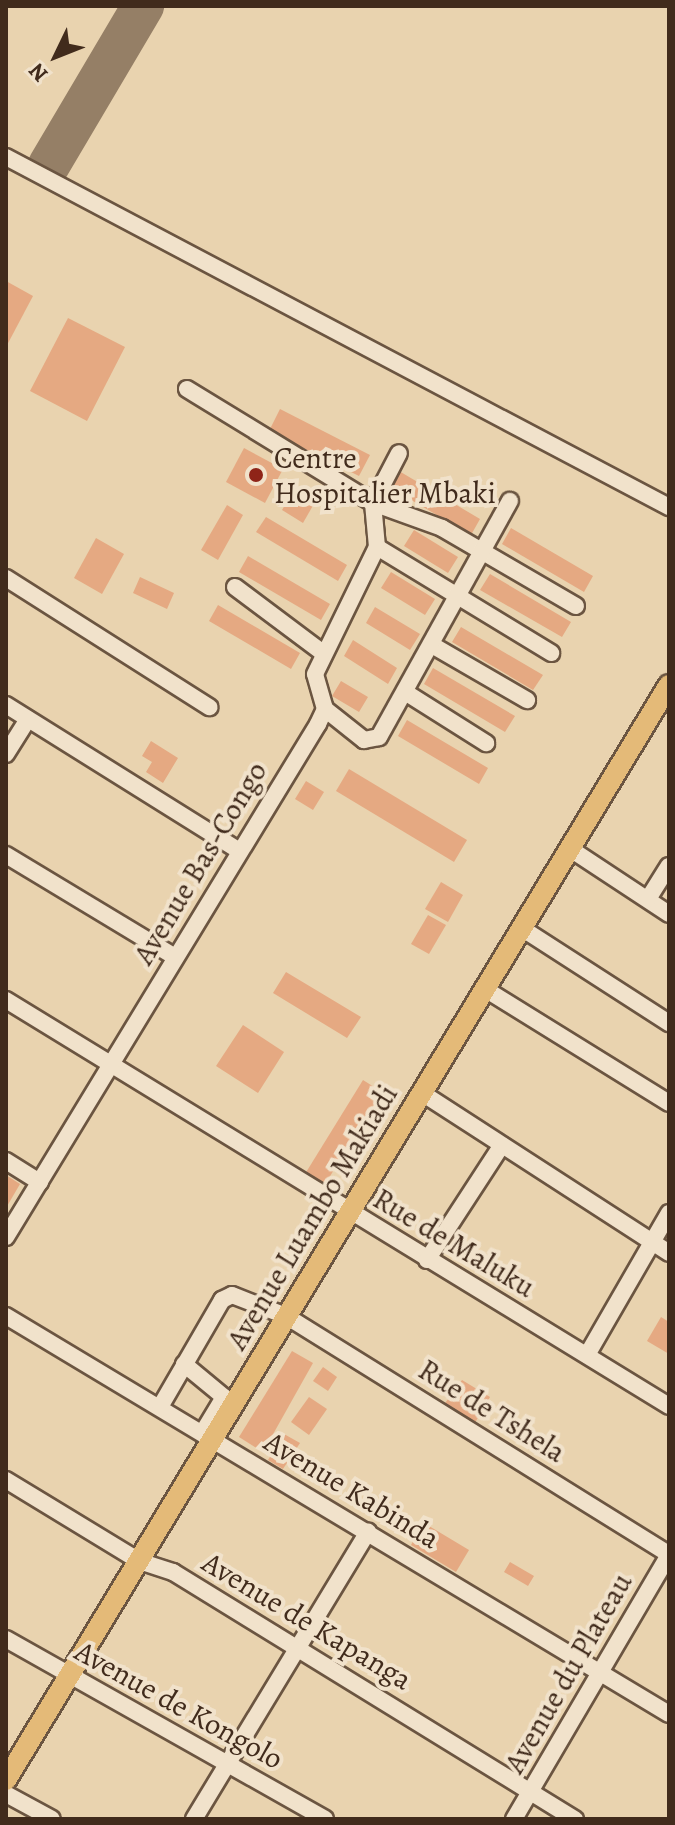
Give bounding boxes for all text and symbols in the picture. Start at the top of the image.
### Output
north arrow [16,16,96,96]
text: N [22,56,55,88]
place label: Centre Hospitalier Mbaki [274,440,496,510]
marker: Centre Hospitalier Mbaki [245,464,267,486]
street label: Avenue Bas-Congo [125,755,275,971]
street label: Avenue Luambo Makiadi [219,1078,405,1356]
street label: Rue de Maluku [367,1181,541,1305]
street label: Rue de Tshela [412,1352,572,1470]
street label: Avenue Kabinda [258,1424,446,1556]
street label: Avenue de Kapanga [196,1544,418,1698]
street label: Avenue du Plateau [496,1567,640,1779]
street label: Avenue de Kongolo [69,1633,289,1777]

